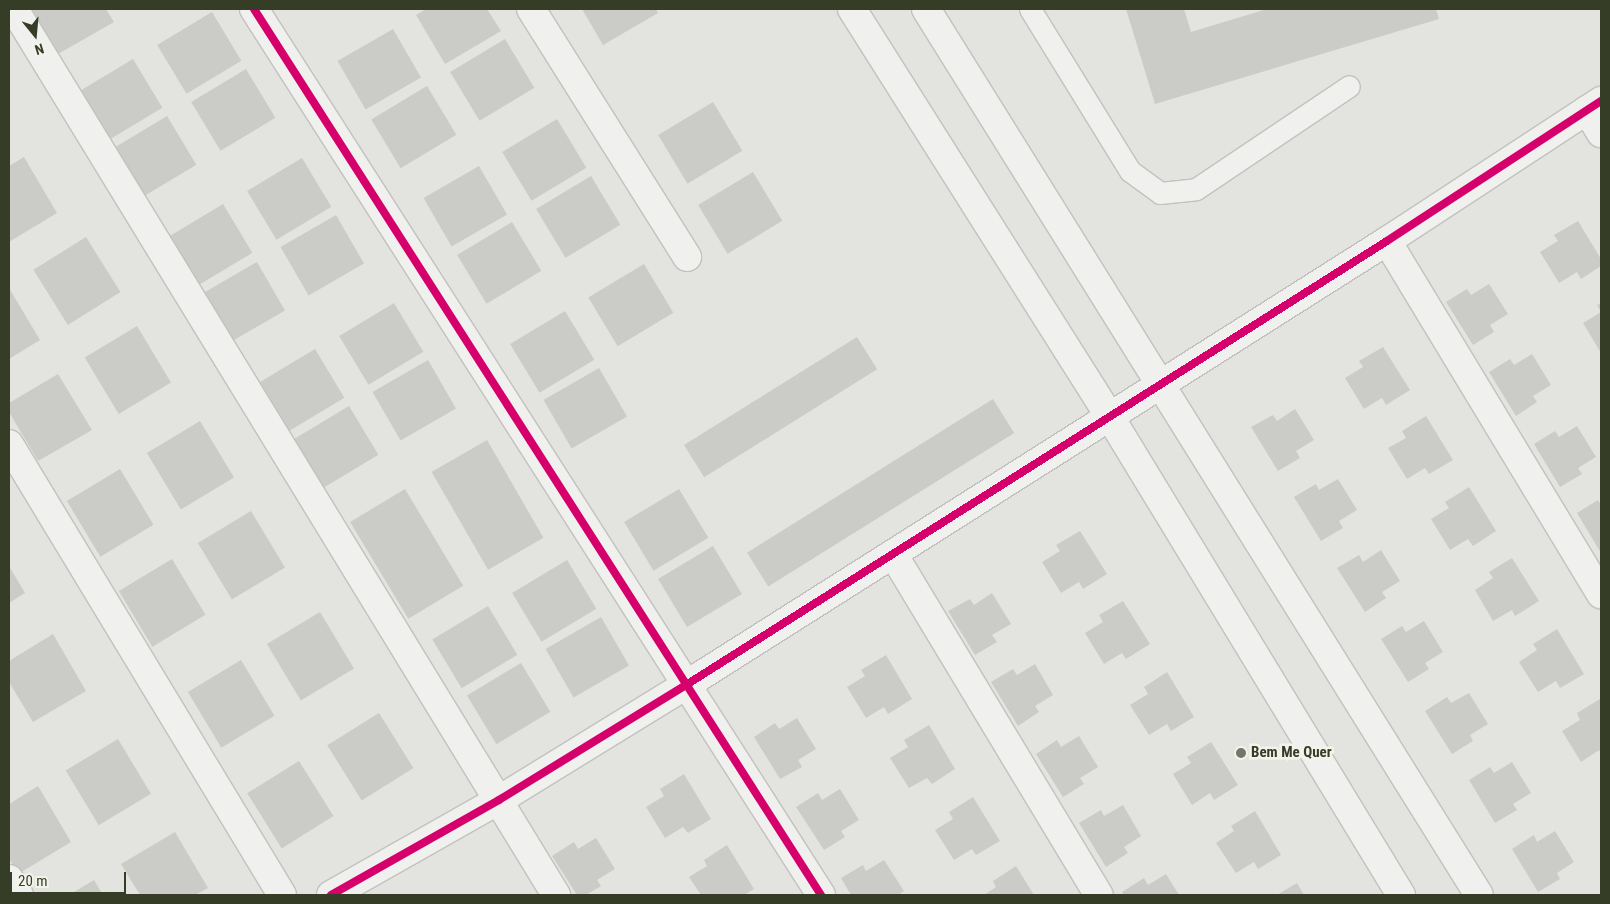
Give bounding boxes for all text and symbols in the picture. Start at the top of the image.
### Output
north arrow [10,10,60,60]
text: N [33,40,46,58]
place label: Bem Me Quer [1251,744,1332,762]
marker: Bem Me Quer [1235,747,1247,759]
scale bar [12,862,129,894]
text: 20 m [18,872,48,890]

